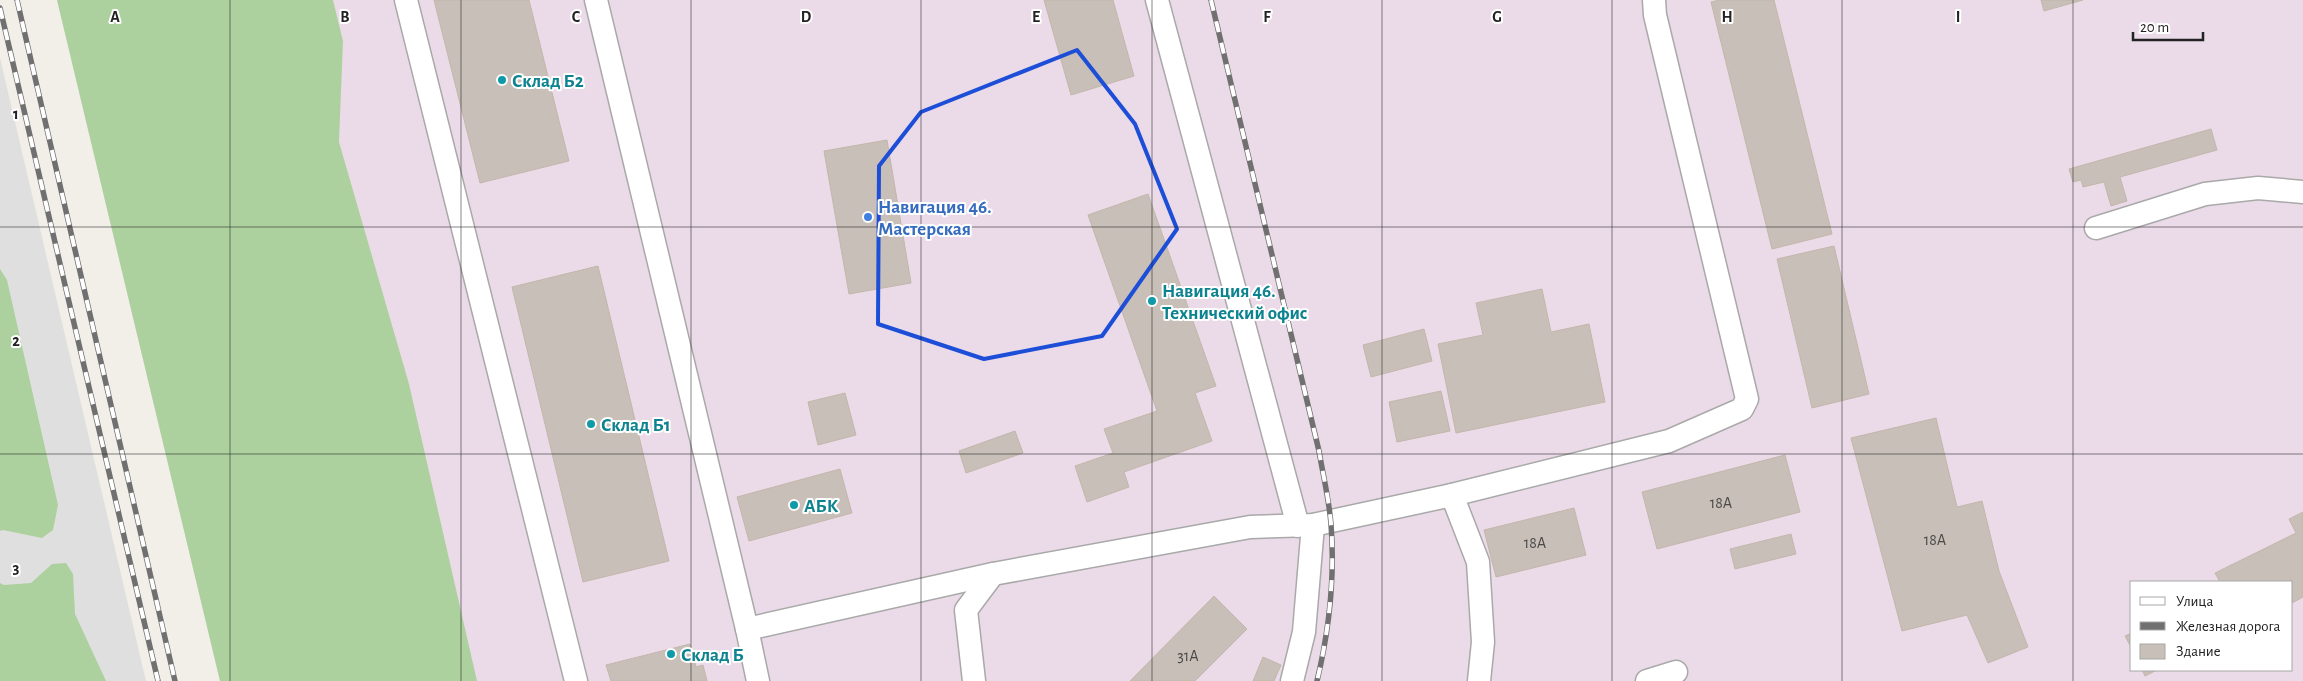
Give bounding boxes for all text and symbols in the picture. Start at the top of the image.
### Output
text: A [110,9,120,25]
text: B [340,9,350,25]
text: C [572,9,581,25]
text: D [801,9,812,25]
text: E [1032,9,1040,25]
text: F [1263,9,1271,25]
text: G [1492,9,1502,25]
text: H [1721,9,1733,25]
text: I [1956,9,1960,25]
scale bar [2133,10,2203,42]
text: 20 m [2140,20,2169,35]
place label: Склад Б2 [512,72,584,91]
marker: Склад Б2 [496,74,508,86]
text: 1 [13,106,19,122]
place label: Навигация 46. Мастерская [878,198,992,239]
marker: Навигация 46. Мастерская [862,211,874,223]
place label: Навигация 46. Технический офис [1162,282,1308,323]
marker: Навигация 46. Технический офис [1146,295,1158,307]
text: 2 [12,333,20,349]
place label: Склад Б1 [601,416,671,435]
marker: Склад Б1 [585,418,597,430]
house number: 18А [1710,495,1733,511]
place label: АБК [804,497,839,516]
marker: АБК [788,499,800,511]
house number: 18А [1924,532,1947,548]
house number: 18А [1524,535,1547,551]
text: 3 [13,560,20,576]
legend [2130,581,2293,671]
text: Улица [2176,594,2213,609]
text: Железная дорога [2176,619,2281,634]
text: Здание [2176,644,2221,659]
place label: Склад Б [681,646,744,665]
marker: Склад Б [665,648,677,660]
house number: 31А [1177,648,1199,664]

